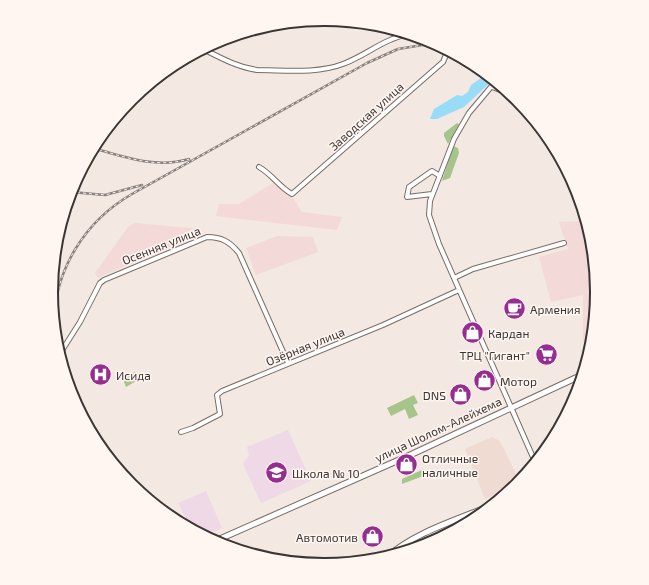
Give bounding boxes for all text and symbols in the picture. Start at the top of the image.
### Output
street label: Заводская улица [326,79,407,154]
street label: Осенняя улица [120,223,203,268]
cafe icon: Армения [501,296,527,322]
place label: Армения [530,302,580,316]
shop icon: Кардан [459,320,485,346]
street label: Озёрная улица [264,324,347,369]
place label: Кардан [488,326,529,340]
supermarket icon: ТРЦ "Гигант" [533,342,559,368]
place label: ТРЦ "Гигант" [460,348,530,362]
hospital icon: Исида [87,362,113,388]
place label: Исида [116,368,151,382]
shop icon: Мотор [472,368,498,394]
place label: Мотор [500,374,537,388]
shop icon: DNS [448,382,474,408]
place label: DNS [423,388,446,402]
street label: улица Шолом-Алейхема [372,393,504,465]
place label: Отличные наличные [422,451,478,479]
shop icon: Отличные наличные [394,452,420,478]
school or university icon: Школа № 10 [264,460,290,486]
place label: Школа № 10 [292,466,360,480]
shop icon: Автомотив [360,524,386,550]
place label: Автомотив [296,530,358,544]

